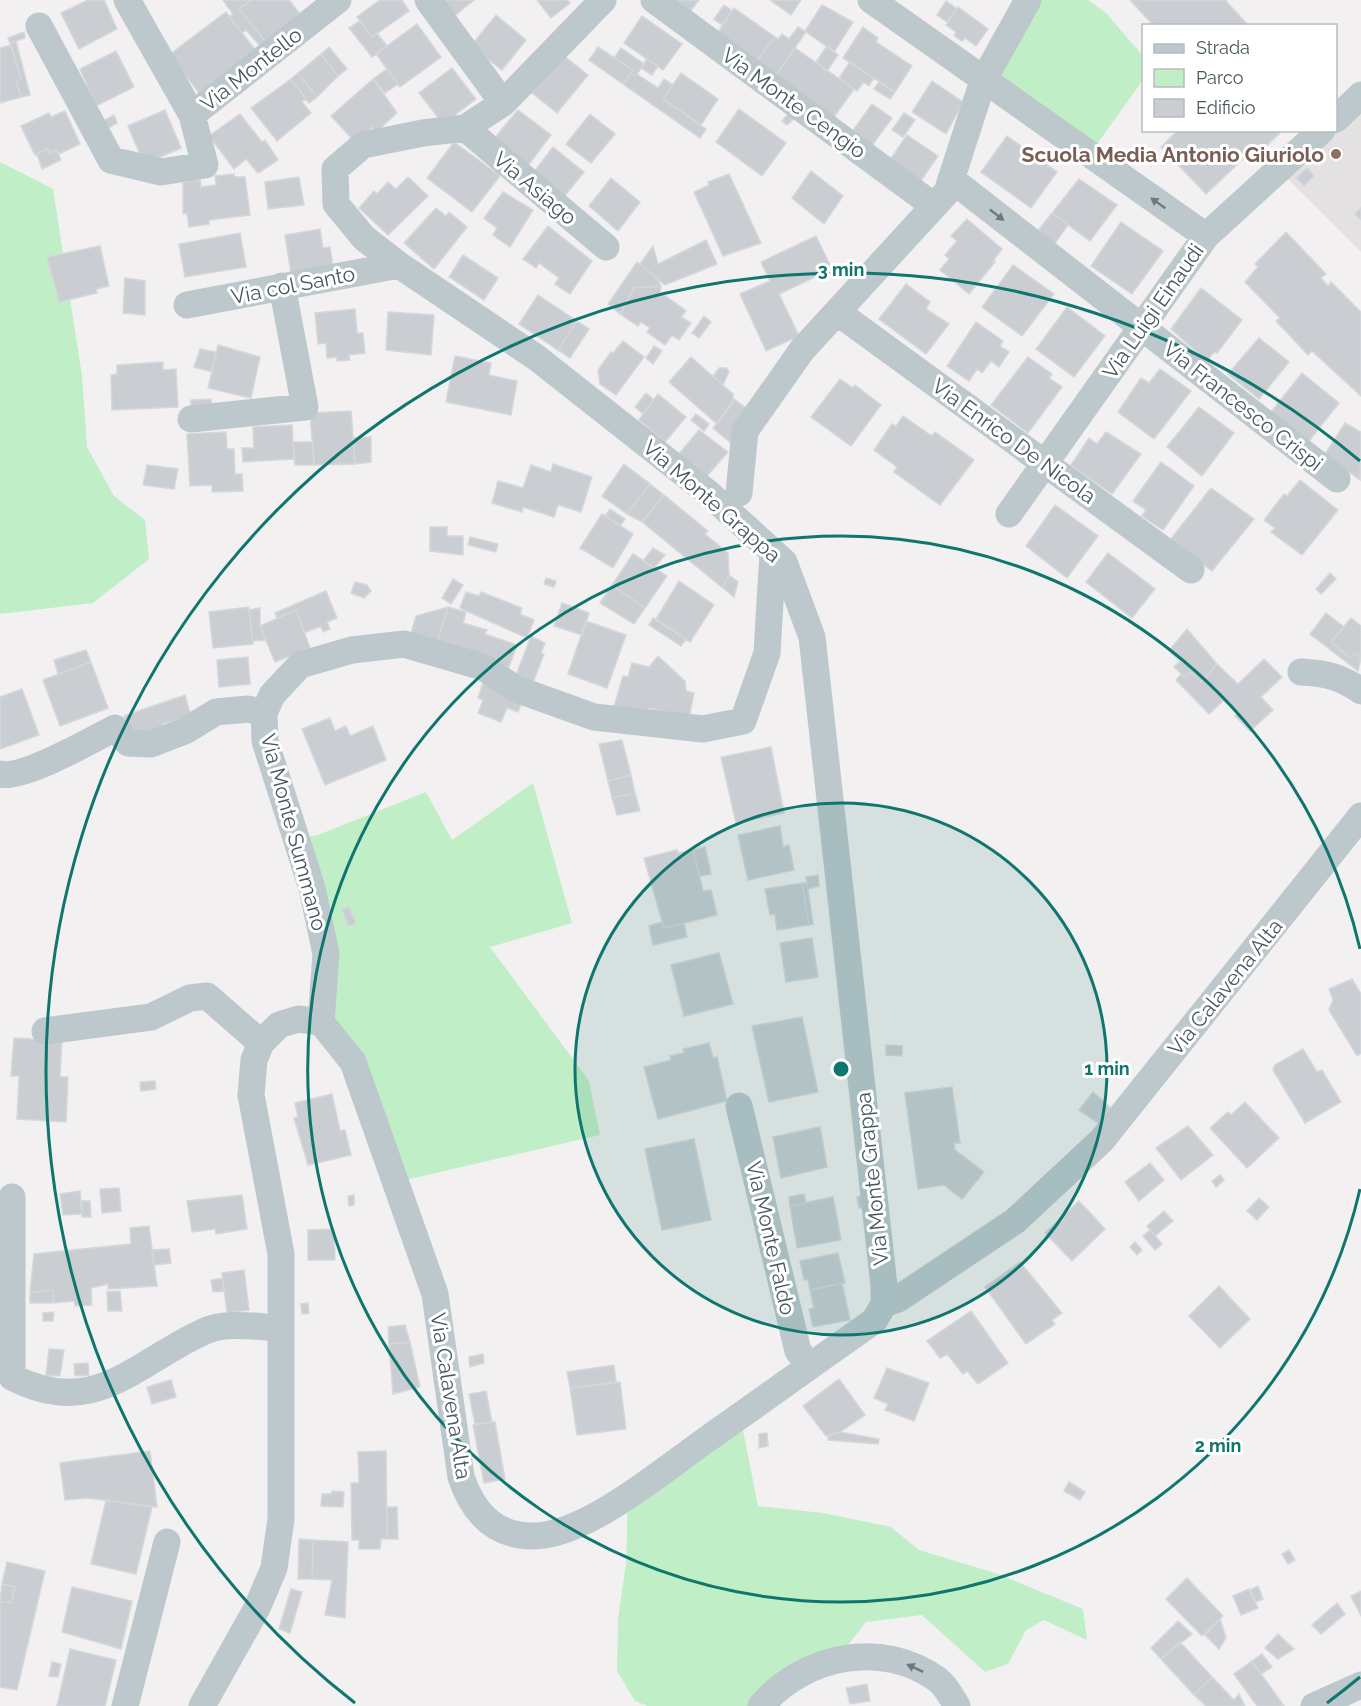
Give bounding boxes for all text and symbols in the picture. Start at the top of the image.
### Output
street label: Via Montello [195,22,307,116]
legend [1142,24,1337,132]
text: Strada [1196,37,1250,58]
street label: Via Monte Cengio [717,42,871,164]
text: Parco [1196,67,1244,88]
text: Edificio [1196,97,1256,118]
place label: Scuola Media Antonio Giuriolo [1022,142,1324,167]
street label: Via Asiago [488,146,582,230]
marker: Scuola Media Antonio Giuriolo [1329,147,1343,161]
one-way arrow [1150,197,1166,209]
one-way arrow [989,209,1005,222]
street label: Via Luigi Einaudi [1097,239,1209,383]
text: 3 min [818,259,864,280]
street label: Via col Santo [229,261,357,309]
street label: Via Francesco Crispi [1158,336,1328,476]
street label: Via Enrico De Nicola [927,373,1101,509]
street label: Via Monte Grappa [638,434,786,568]
street label: Via Monte Summano [256,731,332,933]
street label: Via Calavena Alta [1162,914,1288,1060]
text: 1 min [1084,1058,1130,1079]
centre of rings [831,1059,851,1079]
street label: Via Monte Grappa [850,1091,894,1267]
street label: Via Monte Faldo [741,1159,801,1317]
street label: Via Calavena Alta [425,1311,477,1481]
text: 2 min [1195,1435,1241,1456]
one-way arrow [906,1664,923,1673]

